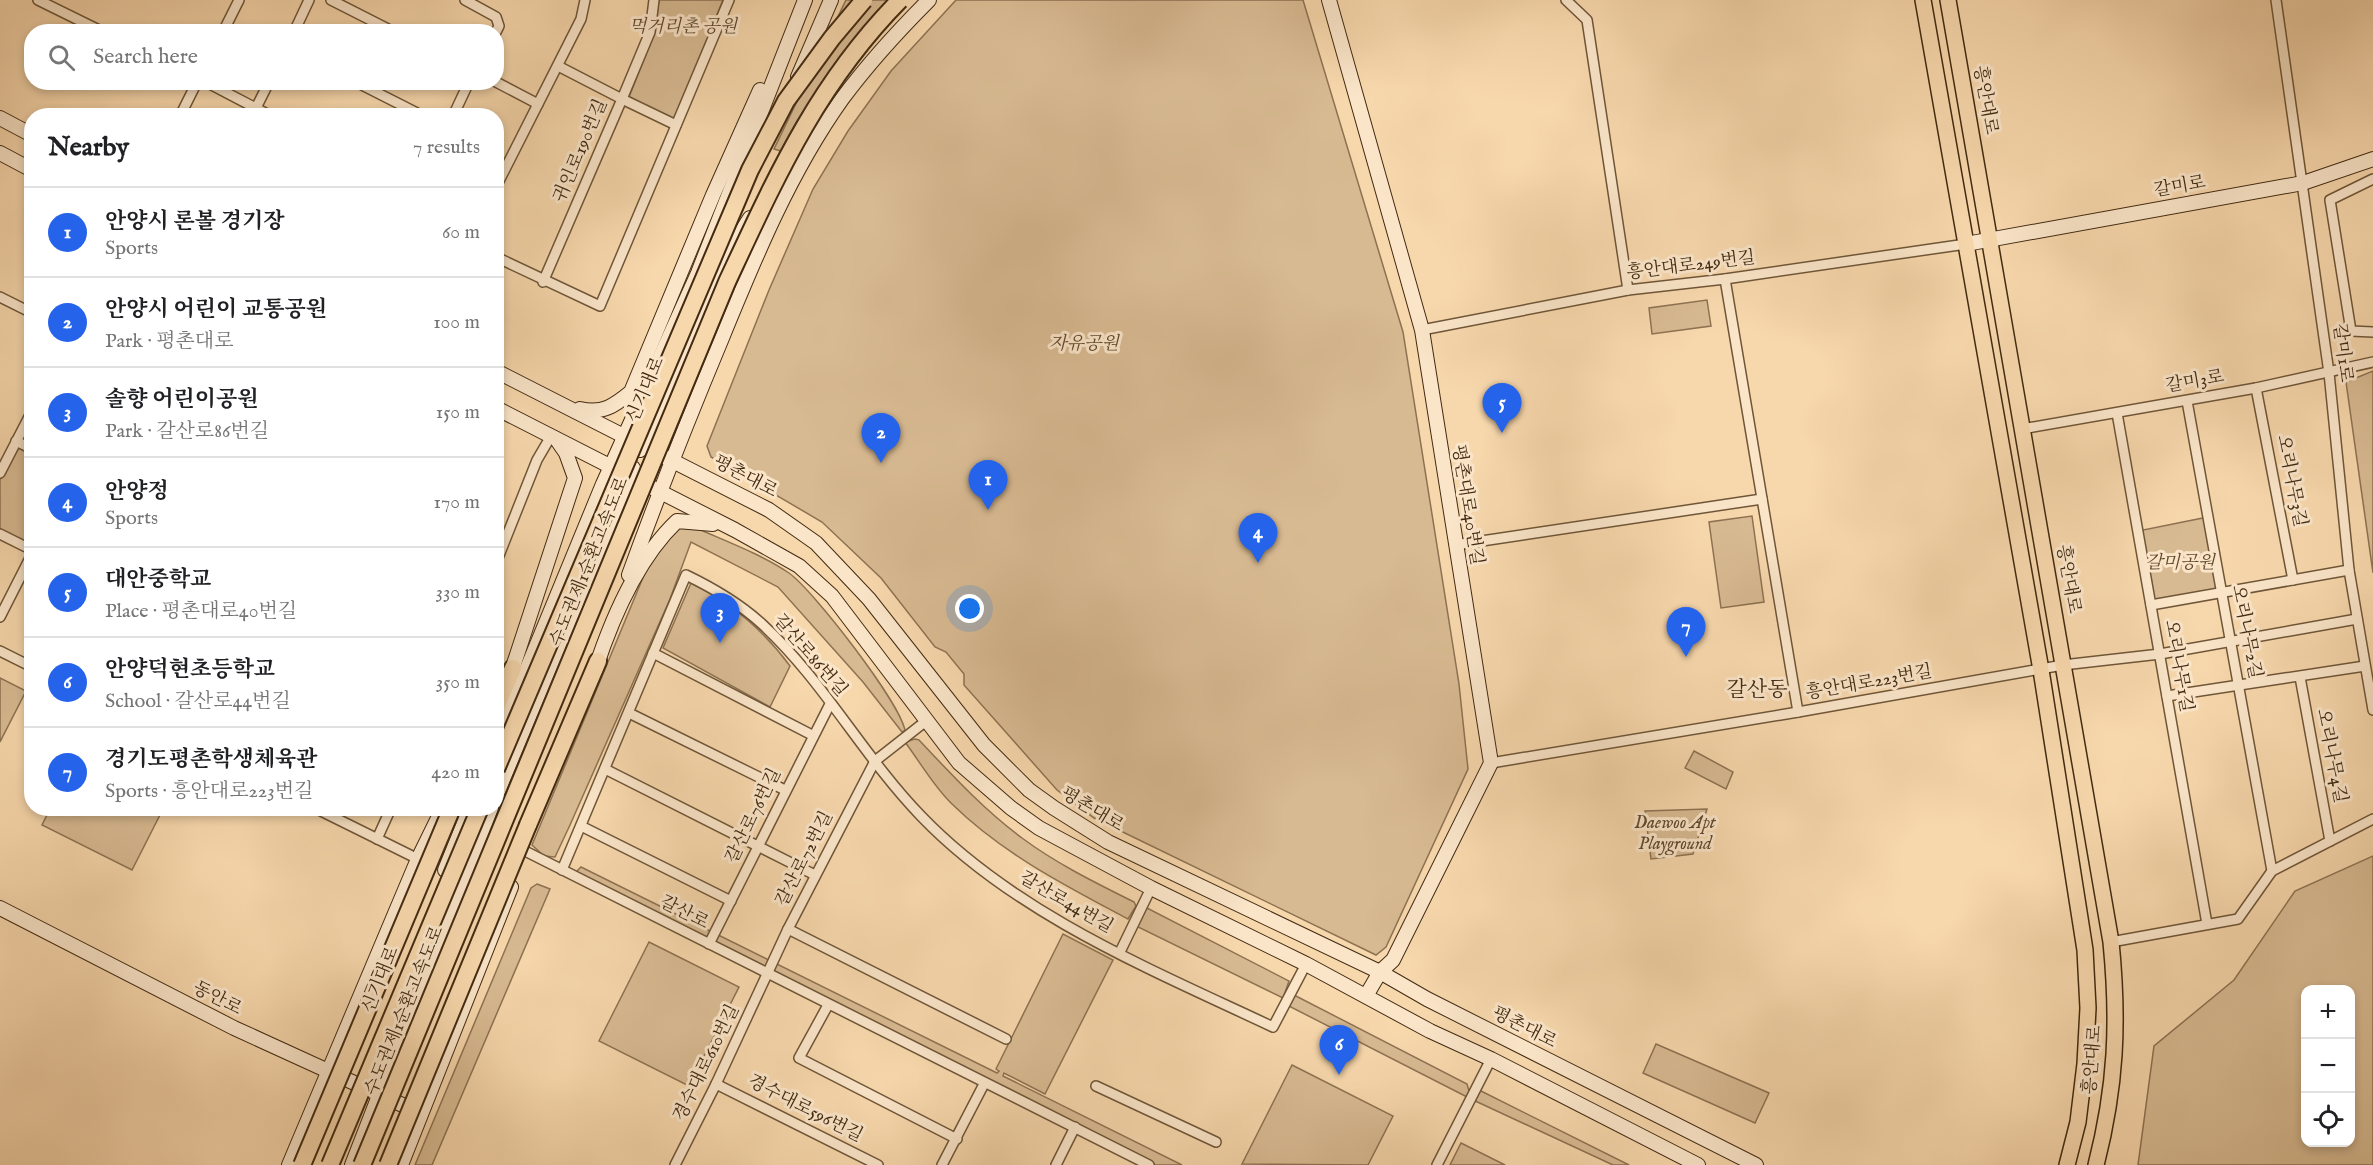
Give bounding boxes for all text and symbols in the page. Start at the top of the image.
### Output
park label: 먹거리촌 공원 [629,16,739,39]
search box [24,24,504,90]
icon: search [45,41,78,74]
text: Search here [93,43,198,71]
street label: 흥안대로 [1968,64,2002,136]
street label: 귀인로190번길 [549,96,613,206]
text: Nearby [48,131,129,164]
text: 7 results [413,135,480,160]
street label: 갈미로 [2152,171,2208,203]
text: 안양시 론볼 경기장 [105,208,285,236]
text: 1 [64,220,71,245]
text: 60 m [442,220,480,245]
text: Sports [105,236,158,261]
street label: 흥안대로249번길 [1625,247,1757,285]
text: 안양시 어린이 교통공원 [105,296,327,324]
text: 2 [63,310,72,335]
text: 100 m [433,310,480,335]
street label: 갈미1로 [2327,322,2357,384]
text: Park · 평촌대로 [105,329,233,354]
park label: 자유공원 [1049,333,1120,356]
street label: 신기대로 [622,353,670,427]
street label: 갈미3로 [2164,366,2226,398]
pin: 5 [1482,384,1522,433]
text: 솔향 어린이공원 [105,386,259,414]
text: 3 [64,400,71,425]
text: 150 m [436,400,480,425]
pin: 2 [862,414,900,463]
text: Park · 갈산로86번길 [105,419,269,444]
street label: 오리나무3길 [2271,433,2311,529]
street label: 평촌대로40번길 [1446,443,1488,567]
street label: 평촌대로 [709,451,781,503]
pin: 1 [968,460,1008,510]
street label: 수도권제1순환고속도로 [546,474,634,650]
text: 안양정 [105,478,169,506]
text: 4 [63,490,72,515]
text: 170 m [434,490,480,515]
text: Sports [105,506,158,531]
pin: 4 [1238,514,1278,563]
street label: 흥안대로 [2051,543,2085,615]
park label: 갈미공원 [2145,552,2216,575]
text: 대안중학교 [105,566,211,594]
text: 5 [64,580,71,605]
text: 330 m [435,580,480,605]
street label: 오리나무2길 [2226,583,2266,681]
pin: 3 [700,594,740,643]
your location [955,594,984,623]
text: Place · 평촌대로40번길 [105,599,297,624]
pin: 7 [1666,608,1706,657]
street label: 갈산로86번길 [768,610,852,702]
street label: 오리나무1길 [2159,618,2197,714]
text: 안양덕현초등학교 [105,656,275,684]
street label: 흥안대로223번길 [1804,661,1934,705]
text: 6 [63,670,72,695]
text: 350 m [436,670,480,695]
district label: 갈산동 [1727,677,1787,704]
text: School · 갈산로44번길 [105,689,291,714]
street label: 오리나무4길 [2311,707,2351,805]
text: 경기도평촌학생체육관 [105,746,318,774]
text: 7 [63,760,72,785]
text: 420 m [431,760,480,785]
street label: 갈산로76번길 [721,765,787,867]
text: Sports · 흥안대로223번길 [105,779,313,804]
street label: 평촌대로 [1056,782,1128,838]
street label: 갈산로72번길 [771,808,839,910]
park label: Daewoo Apt Playground [1634,812,1717,856]
street label: 갈산로44번길 [1015,867,1117,939]
street label: 갈산로 [656,891,712,935]
street label: 수도권제1순환고속도로 [361,923,449,1099]
street label: 신기대로 [357,943,405,1017]
street label: 동안로 [189,977,245,1021]
map controls [2301,985,2355,1147]
button: + [2301,985,2355,1039]
street label: 경수대로610번길 [669,1001,745,1125]
street label: 평촌대로 [1488,1002,1560,1054]
street label: 흥안대로 [2079,1024,2107,1096]
pin: 6 [1320,1026,1358,1075]
button: − [2301,1039,2355,1093]
street label: 경수대로596번길 [744,1070,866,1148]
button: locate [2301,1093,2355,1147]

